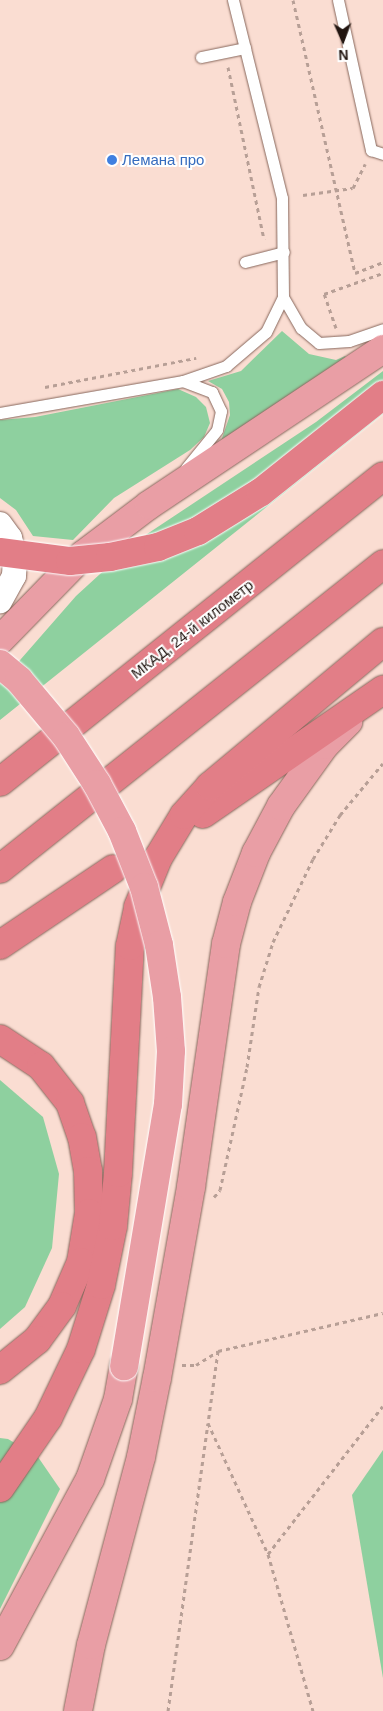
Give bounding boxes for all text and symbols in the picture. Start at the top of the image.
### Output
north arrow [318,15,368,65]
text: N [338,47,349,63]
place label: Лемана про [122,151,204,169]
marker: Лемана про [106,154,118,166]
street label: МКАД, 24-й километр [127,576,257,682]

